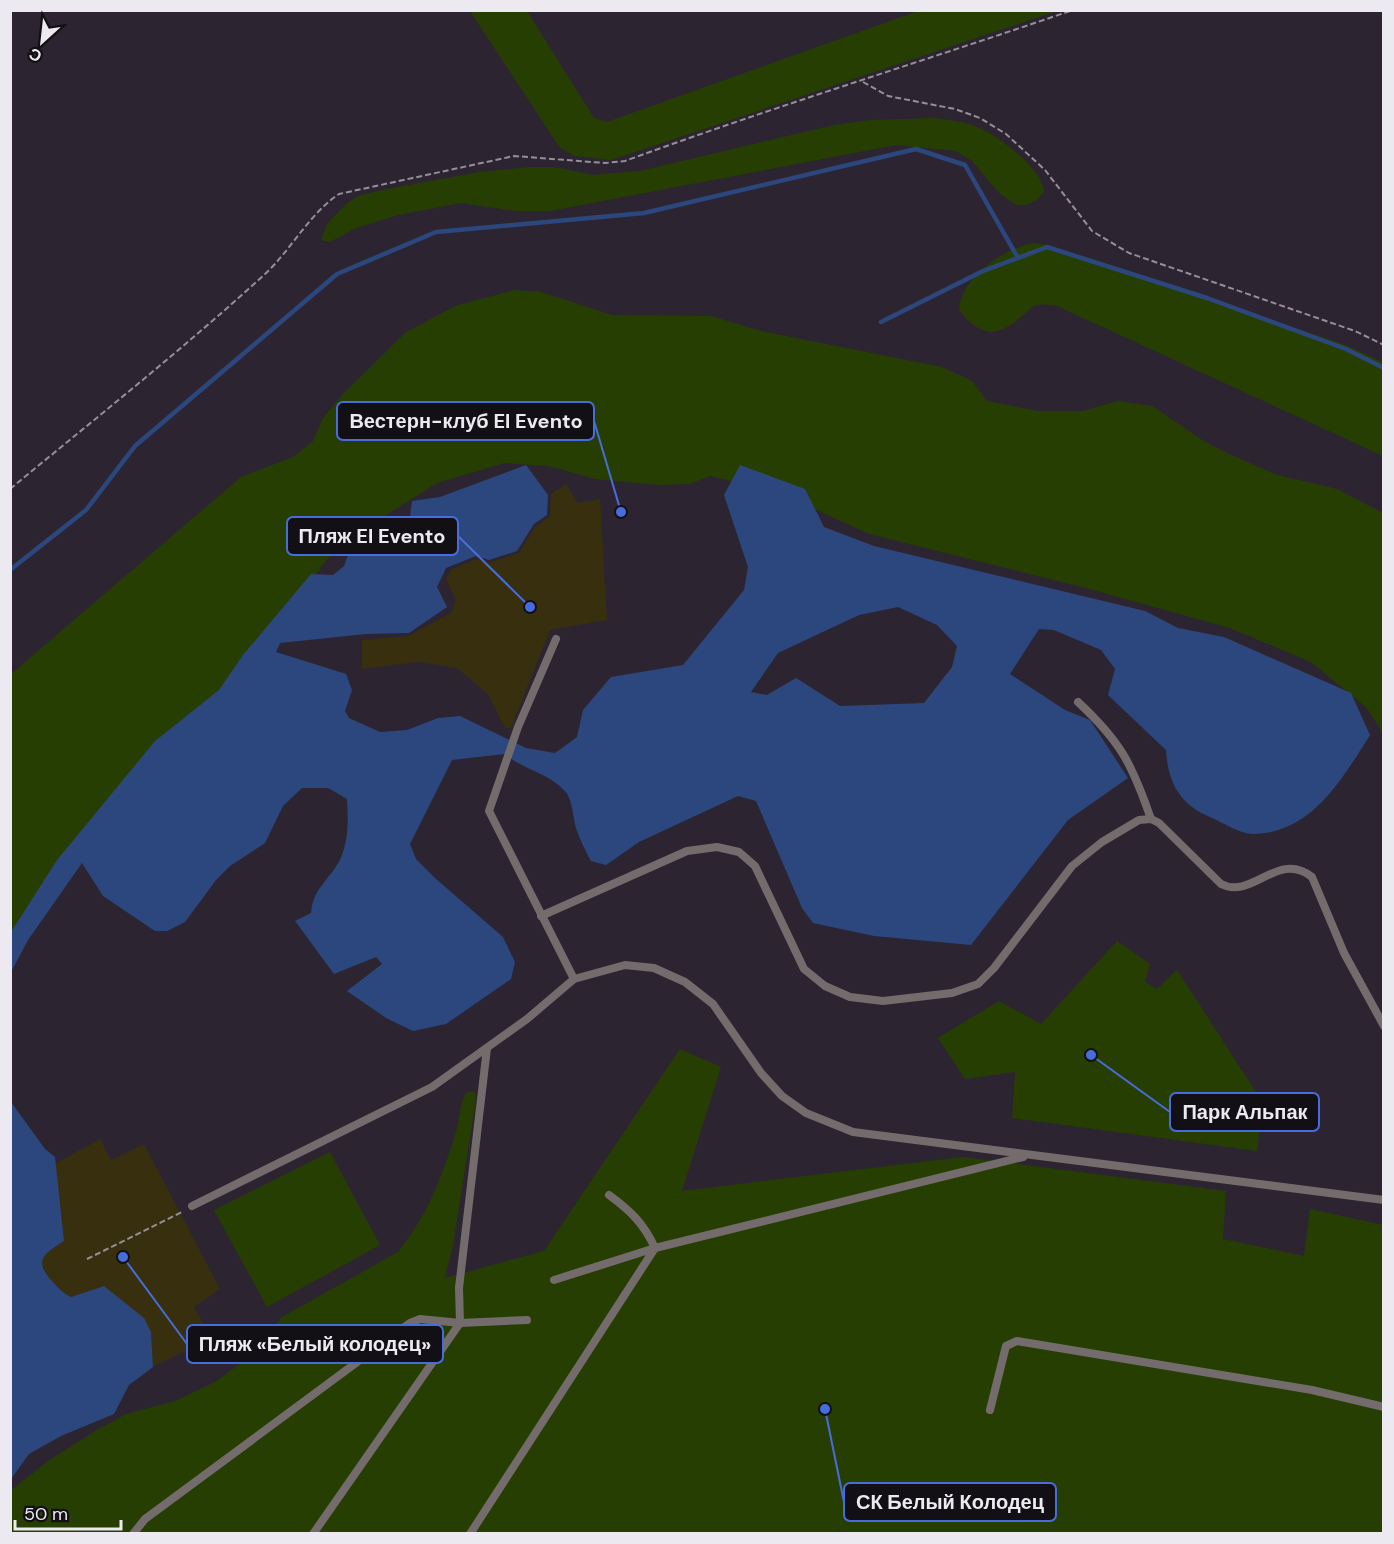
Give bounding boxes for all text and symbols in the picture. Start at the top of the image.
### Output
north arrow [12,12,72,72]
text: С [25,43,45,67]
callout: Вестерн-клуб El Evento [337,402,594,440]
text: Вестерн-клуб El Evento [349,408,583,434]
callout: Пляж El Evento [287,517,458,555]
text: Пляж El Evento [299,523,445,549]
callout: Парк Альпак [1170,1093,1319,1131]
text: Парк Альпак [1182,1099,1309,1125]
callout: Пляж «Белый колодец» [187,1325,443,1363]
text: Пляж «Белый колодец» [199,1331,431,1357]
callout: СК Белый Колодец [844,1483,1056,1521]
text: СК Белый Колодец [856,1489,1045,1515]
scale bar [15,1493,122,1531]
text: 50 m [24,1502,68,1526]

